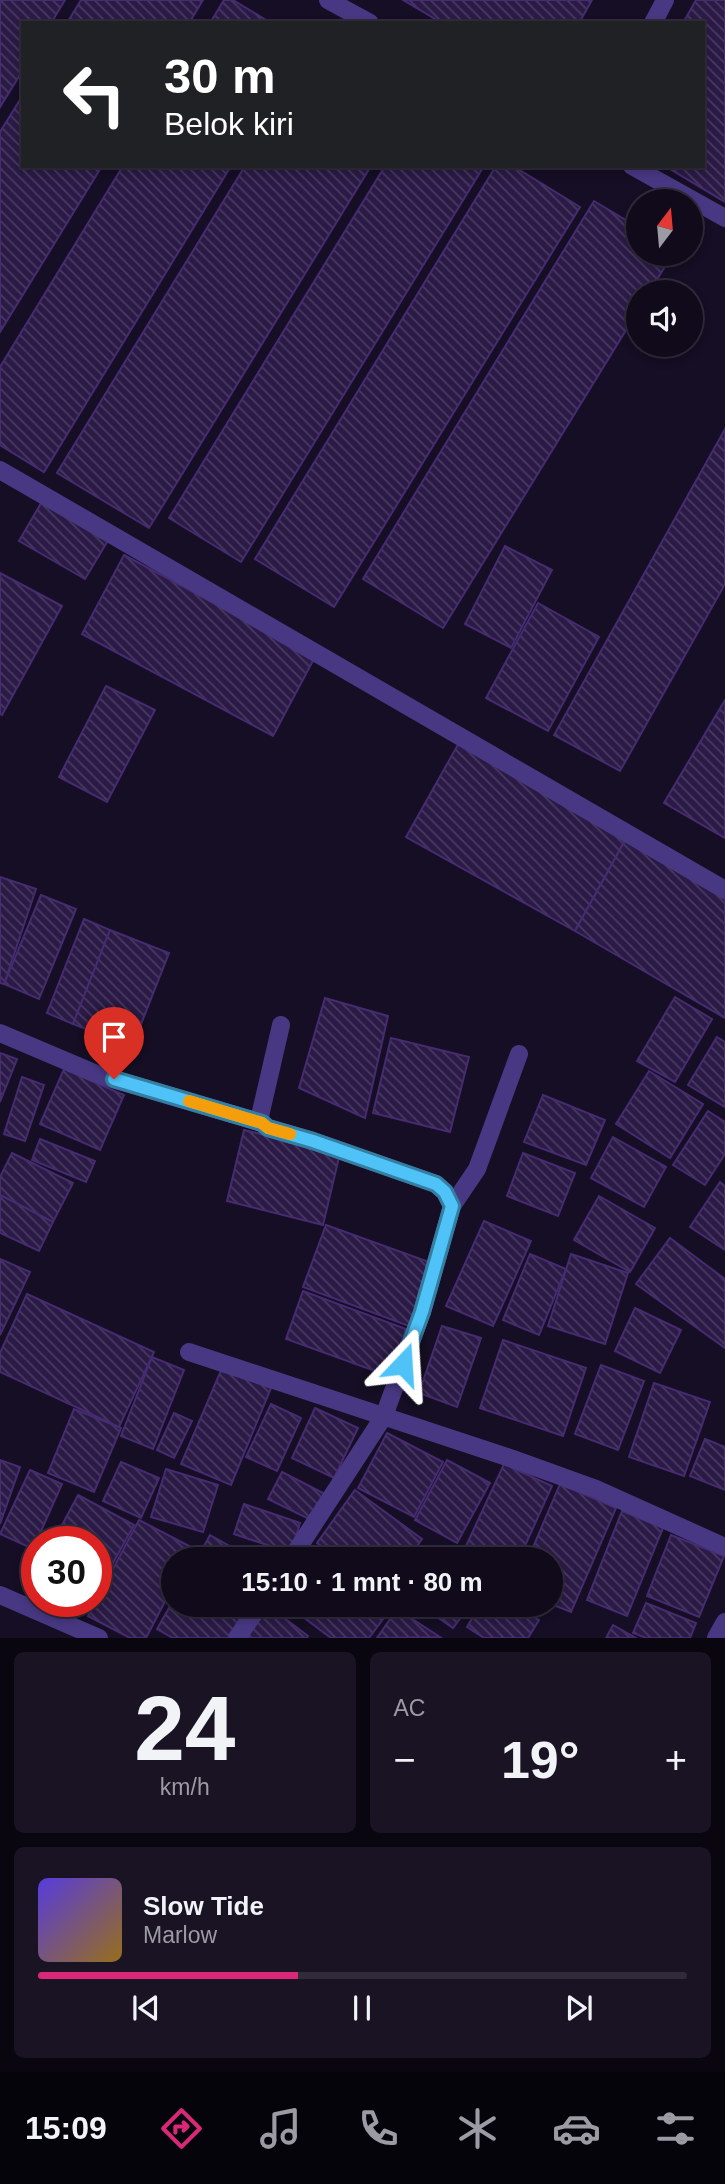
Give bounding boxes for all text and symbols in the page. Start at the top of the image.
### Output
icon: left [49,49,140,140]
text: 30 m [164,49,276,103]
text: Belok kiri [164,106,294,142]
north arrow [626,189,704,266]
map controls [626,189,703,357]
button: sound [626,280,703,357]
pin [84,1007,144,1079]
icon: arrive [95,1018,133,1056]
position arrow [366,1327,440,1401]
speed limit sign: 30 [21,1526,112,1617]
text: 15:10 · 1 mnt · 80 m [241,1567,483,1597]
text: 24 [134,1678,235,1779]
text: AC [394,1695,425,1721]
text: 19° [501,1731,580,1789]
text: − [394,1739,416,1781]
text: + [665,1739,687,1781]
text: km/h [160,1774,210,1800]
text: Slow Tide [143,1891,264,1921]
text: Marlow [143,1922,217,1948]
icon: previous [127,1989,165,2027]
icon: pause [343,1989,381,2027]
icon: next [560,1989,598,2027]
icon: directions [157,2104,206,2153]
icon: music [256,2104,305,2153]
icon: phone [354,2104,403,2153]
icon: climate [453,2104,502,2153]
icon: car [552,2104,601,2153]
icon: filters [651,2104,700,2153]
text: 15:09 [25,2110,107,2146]

